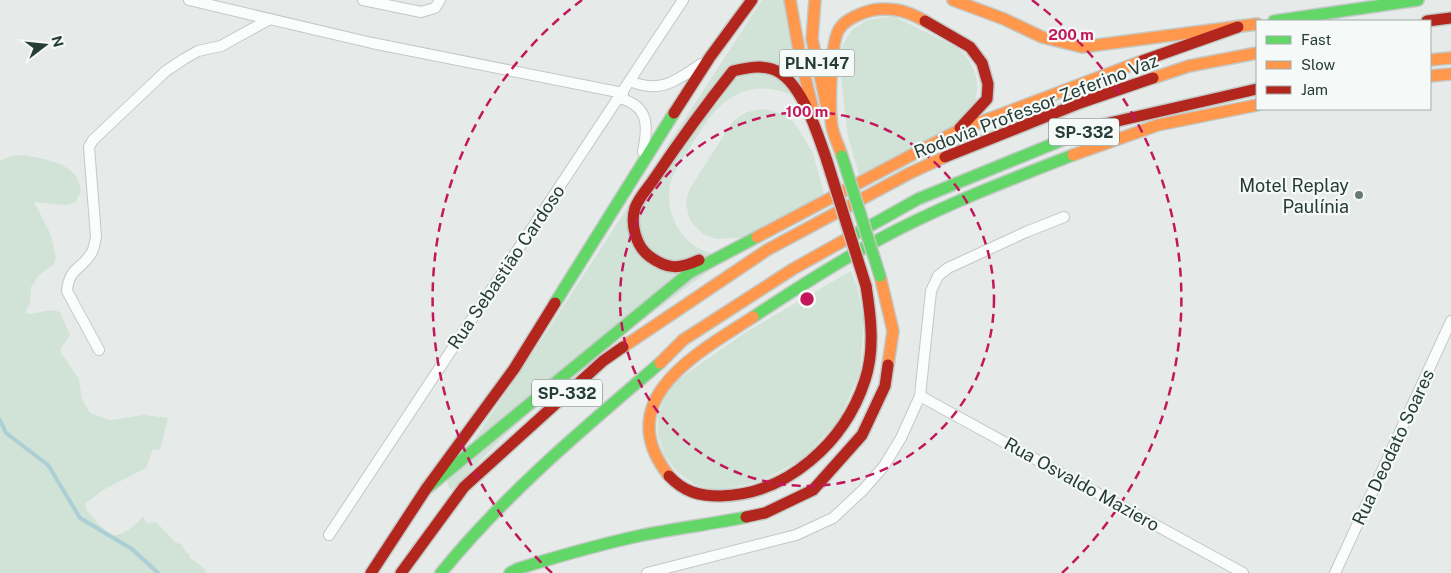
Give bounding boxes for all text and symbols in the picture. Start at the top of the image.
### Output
north arrow [20,20,70,70]
legend [1256,20,1431,110]
text: 200 m [1048,26,1094,43]
text: Fast [1301,31,1331,48]
text: N [48,34,67,49]
road number: PLN-147 [780,49,854,76]
street label: Rodovia Professor Zeferino Vaz [911,50,1161,162]
text: Slow [1301,56,1336,73]
text: Jam [1301,81,1328,98]
text: 100 m [786,103,828,120]
road number: SP-332 [1049,118,1119,146]
place label: Motel Replay Paulínia [1239,175,1349,217]
street label: Rua Sebastião Cardoso [443,181,569,353]
marker: Motel Replay Paulínia [1353,189,1365,201]
centre of rings [798,290,816,308]
street label: Rua Deodato Soares [1348,366,1438,528]
road number: SP-332 [532,379,602,406]
street label: Rua Osvaldo Maziero [1001,433,1163,535]

